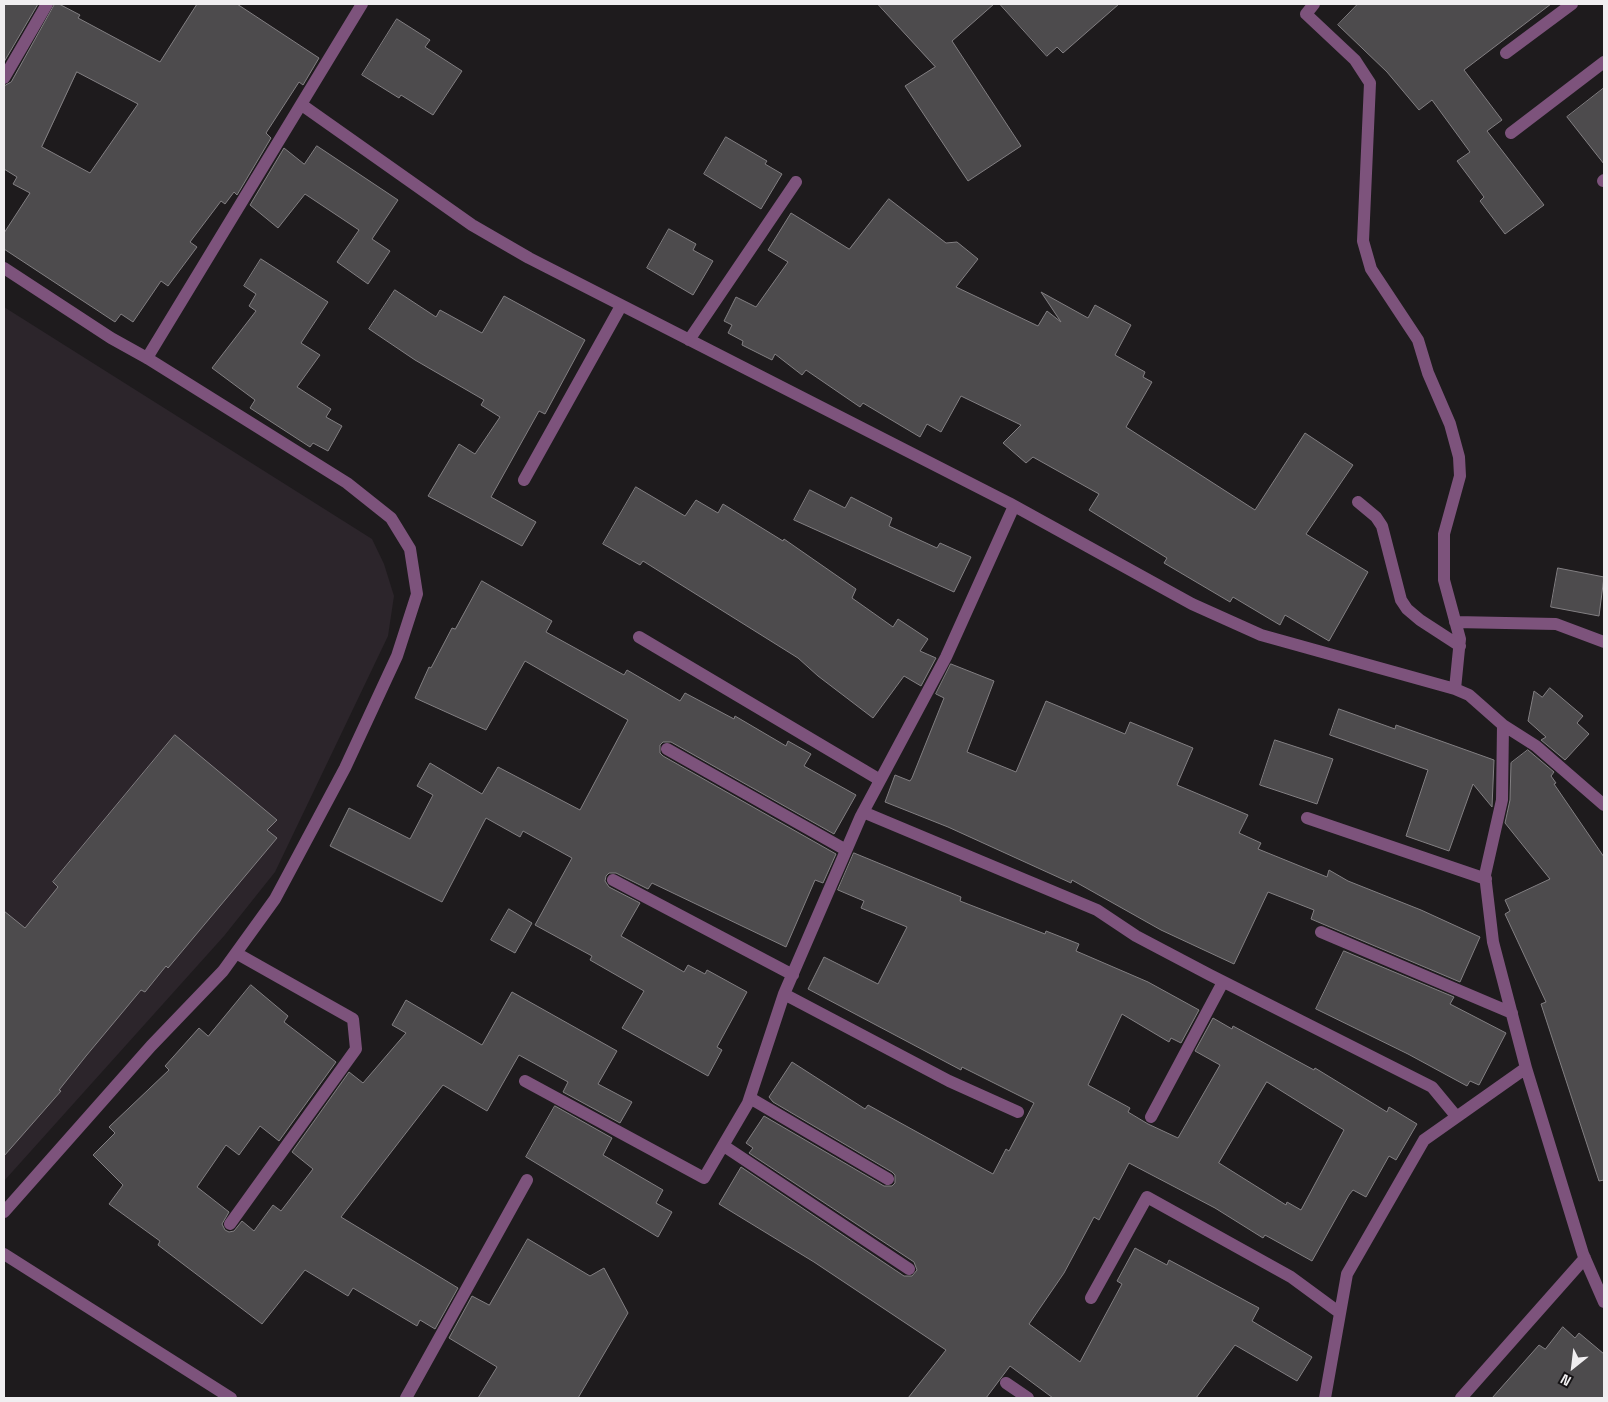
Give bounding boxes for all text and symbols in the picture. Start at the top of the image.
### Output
north arrow [1548,1342,1598,1392]
text: N [1557,1370,1574,1390]

